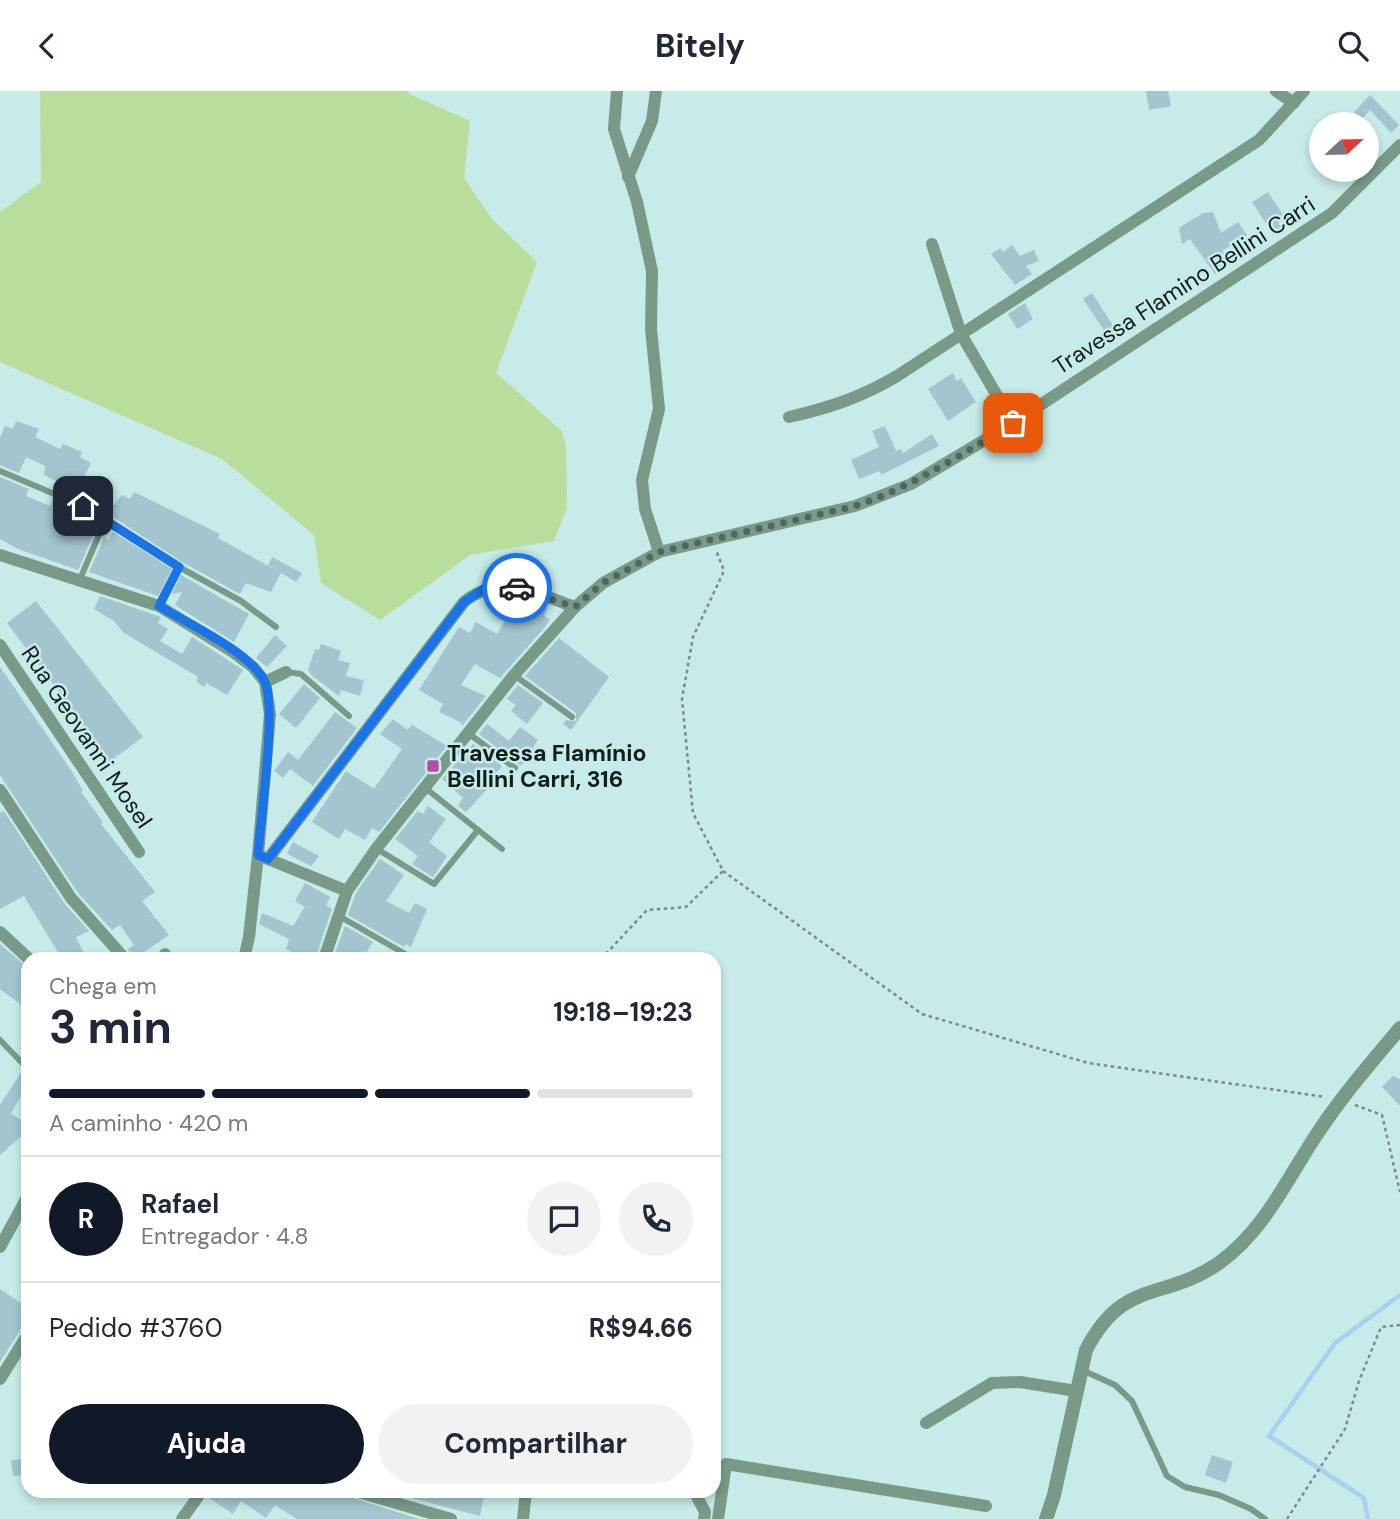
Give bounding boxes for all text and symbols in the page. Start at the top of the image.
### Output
text: Bitely [655,25,745,67]
icon: back [28,27,66,65]
icon: search [1334,27,1372,65]
north arrow [1309,112,1379,182]
map controls [1309,112,1379,182]
street label: Travessa Flamino Bellini Carri [1047,189,1321,381]
pin [983,393,1043,453]
icon: bag [994,404,1032,442]
pin [53,476,113,536]
icon: home [64,487,102,525]
courier [482,553,552,623]
icon: car [498,569,536,607]
street label: Rua Geovanni Mosel [15,640,159,834]
place label: Travessa Flamínio Bellini Carri, 316 [447,738,647,794]
marker: Travessa Flamínio Bellini Carri, 316 [425,758,441,774]
text: Chega em [49,971,157,1001]
text: 19:18–19:23 [553,995,693,1029]
text: 3 min [49,997,172,1057]
text: A caminho · 420 m [49,1108,248,1138]
button: chat [527,1182,601,1256]
button: phone [619,1182,693,1256]
text: Rafael [141,1187,219,1221]
text: R [78,1202,94,1236]
text: Entregador · 4.8 [141,1221,309,1251]
text: Pedido #3760 [49,1311,222,1345]
text: R$94.66 [589,1311,693,1345]
button: Ajuda [49,1404,364,1484]
button: Compartilhar [378,1404,693,1484]

